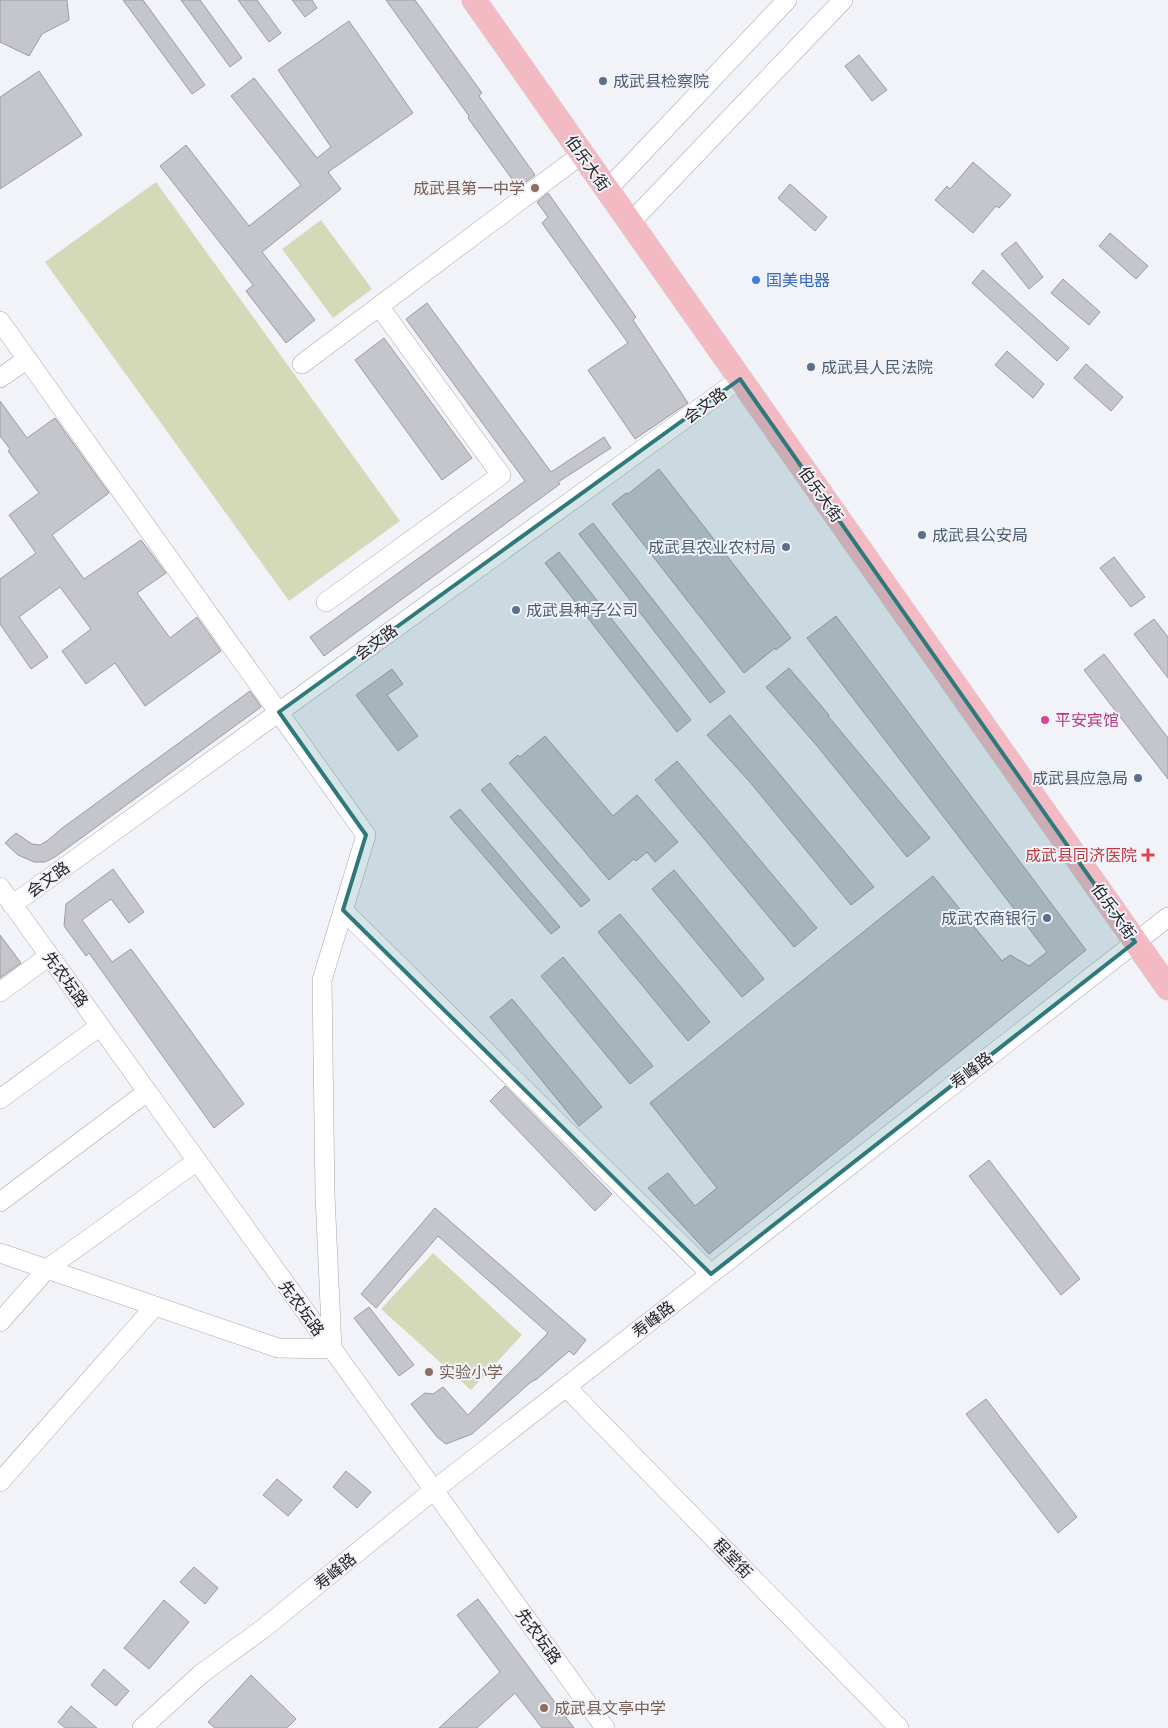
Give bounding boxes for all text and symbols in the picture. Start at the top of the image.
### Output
place label: 成武县检察院 [613,72,709,91]
marker: 成武县检察院 [597,75,609,87]
street label: 伯乐大街 [561,132,614,195]
place label: 成武县第一中学 [413,179,525,198]
marker: 成武县第一中学 [529,182,541,194]
place label: 国美电器 [766,271,830,290]
marker: 国美电器 [750,274,762,286]
place label: 成武县人民法院 [821,358,933,377]
marker: 成武县人民法院 [805,361,817,373]
street label: 会文路 [680,384,730,427]
street label: 伯乐大街 [794,463,847,526]
place label: 成武县公安局 [932,526,1028,545]
marker: 成武县公安局 [916,529,928,541]
place label: 成武县农业农村局 [648,538,776,557]
marker: 成武县农业农村局 [780,541,792,553]
place label: 成武县种子公司 [526,601,638,620]
marker: 成武县种子公司 [510,604,522,616]
street label: 会文路 [351,621,401,664]
place label: 平安宾馆 [1055,711,1119,730]
marker: 平安宾馆 [1039,714,1051,726]
place label: 成武县应急局 [1032,769,1128,788]
marker: 成武县应急局 [1132,772,1144,784]
place label: 成武县同济医院 [1025,846,1137,865]
marker: 成武县同济医院 [1141,848,1155,862]
street label: 会文路 [23,858,73,901]
street label: 伯乐大街 [1087,880,1140,943]
place label: 成武农商银行 [941,909,1037,928]
marker: 成武农商银行 [1041,912,1053,924]
street label: 先农坛路 [39,948,92,1011]
street label: 寿峰路 [947,1048,996,1093]
street label: 先农坛路 [275,1277,328,1340]
street label: 寿峰路 [629,1297,678,1342]
place label: 实验小学 [439,1363,503,1382]
marker: 实验小学 [423,1366,435,1378]
street label: 程堂街 [709,1534,756,1582]
street label: 寿峰路 [311,1549,360,1594]
street label: 先农坛路 [512,1605,565,1668]
place label: 成武县文亭中学 [554,1699,666,1718]
marker: 成武县文亭中学 [538,1702,550,1714]

